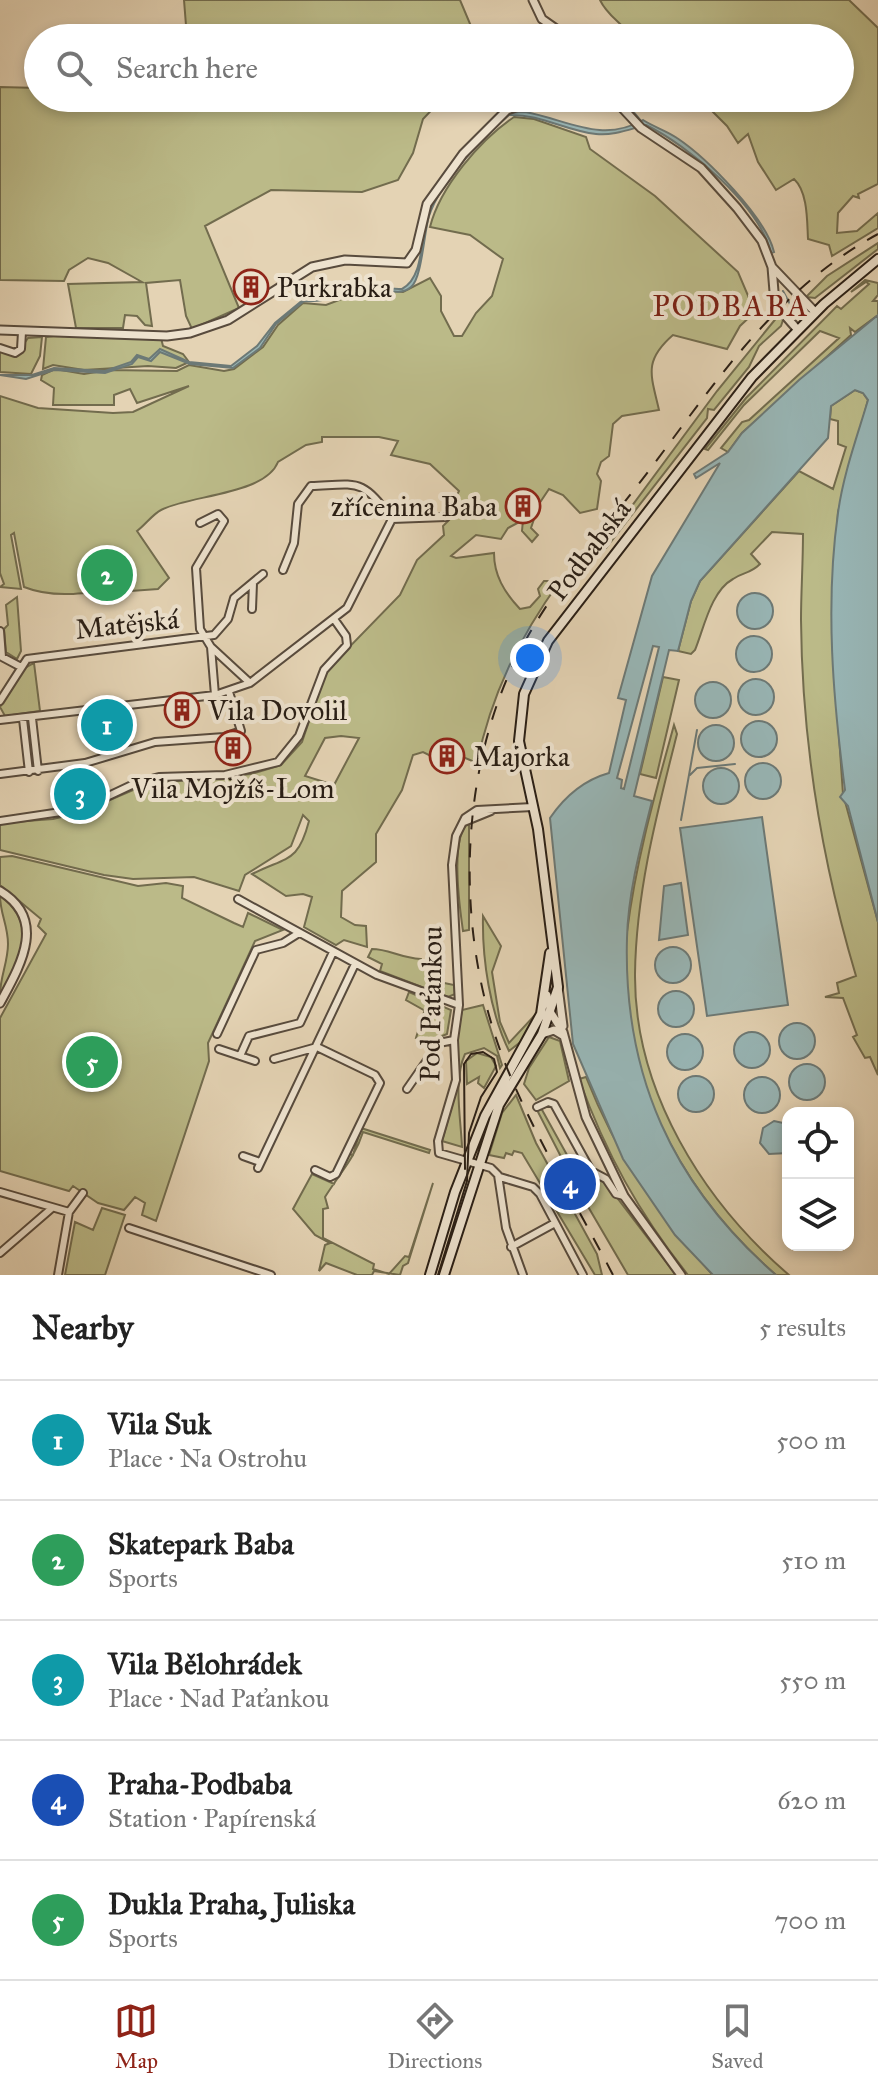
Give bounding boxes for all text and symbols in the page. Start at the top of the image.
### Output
search box [24,24,854,112]
icon: search [52,46,96,90]
text: Search here [116,50,258,86]
building icon: Purkrabka [232,268,270,306]
place label: Purkrabka [277,270,392,305]
district label: PODBABA [652,288,810,324]
building icon: zřícenina Baba [504,487,542,525]
place label: zřícenina Baba [331,489,497,524]
street label: Podbabská [540,492,638,608]
pin: 2 [81,545,133,605]
street label: Matějská [73,601,181,647]
your location [510,638,550,678]
building icon: Vila Dovolil [163,691,201,729]
place label: Vila Dovolil [207,693,347,728]
pin: 1 [81,695,133,755]
building icon: Vila Mojžíš-Lom [214,729,252,767]
building icon: Majorka [428,737,466,775]
place label: Majorka [473,739,570,774]
pin: 3 [54,764,106,824]
place label: Vila Mojžíš-Lom [130,771,335,806]
street label: Pod Paťankou [412,926,450,1082]
pin: 5 [66,1032,118,1092]
map controls [782,1107,854,1251]
button: locate [782,1107,854,1179]
pin: 4 [544,1154,596,1214]
button: layers [782,1179,854,1251]
text: Nearby [32,1307,134,1348]
text: 5 results [759,1311,846,1343]
text: Vila Suk [108,1406,212,1442]
text: 1 [53,1424,63,1456]
text: 500 m [776,1424,846,1456]
text: Place · Na Ostrohu [108,1442,307,1474]
text: Skatepark Baba [108,1526,294,1562]
text: 2 [52,1544,64,1576]
text: 510 m [781,1544,846,1576]
text: Sports [108,1562,178,1594]
text: Vila Bělohrádek [108,1646,302,1682]
text: 3 [53,1664,63,1696]
text: 550 m [779,1664,846,1696]
text: Place · Nad Paťankou [108,1682,329,1714]
text: Praha-Podbaba [108,1766,292,1802]
text: 4 [51,1784,65,1816]
text: 620 m [777,1784,846,1816]
text: Station · Papírenská [108,1802,316,1834]
text: Dukla Praha, Juliska [108,1886,355,1922]
text: 5 [52,1904,64,1936]
text: 700 m [774,1904,846,1936]
text: Sports [108,1922,178,1954]
tab: Map [114,1999,158,2074]
tab: Directions [387,1999,482,2074]
tab: Saved [711,1999,763,2074]

